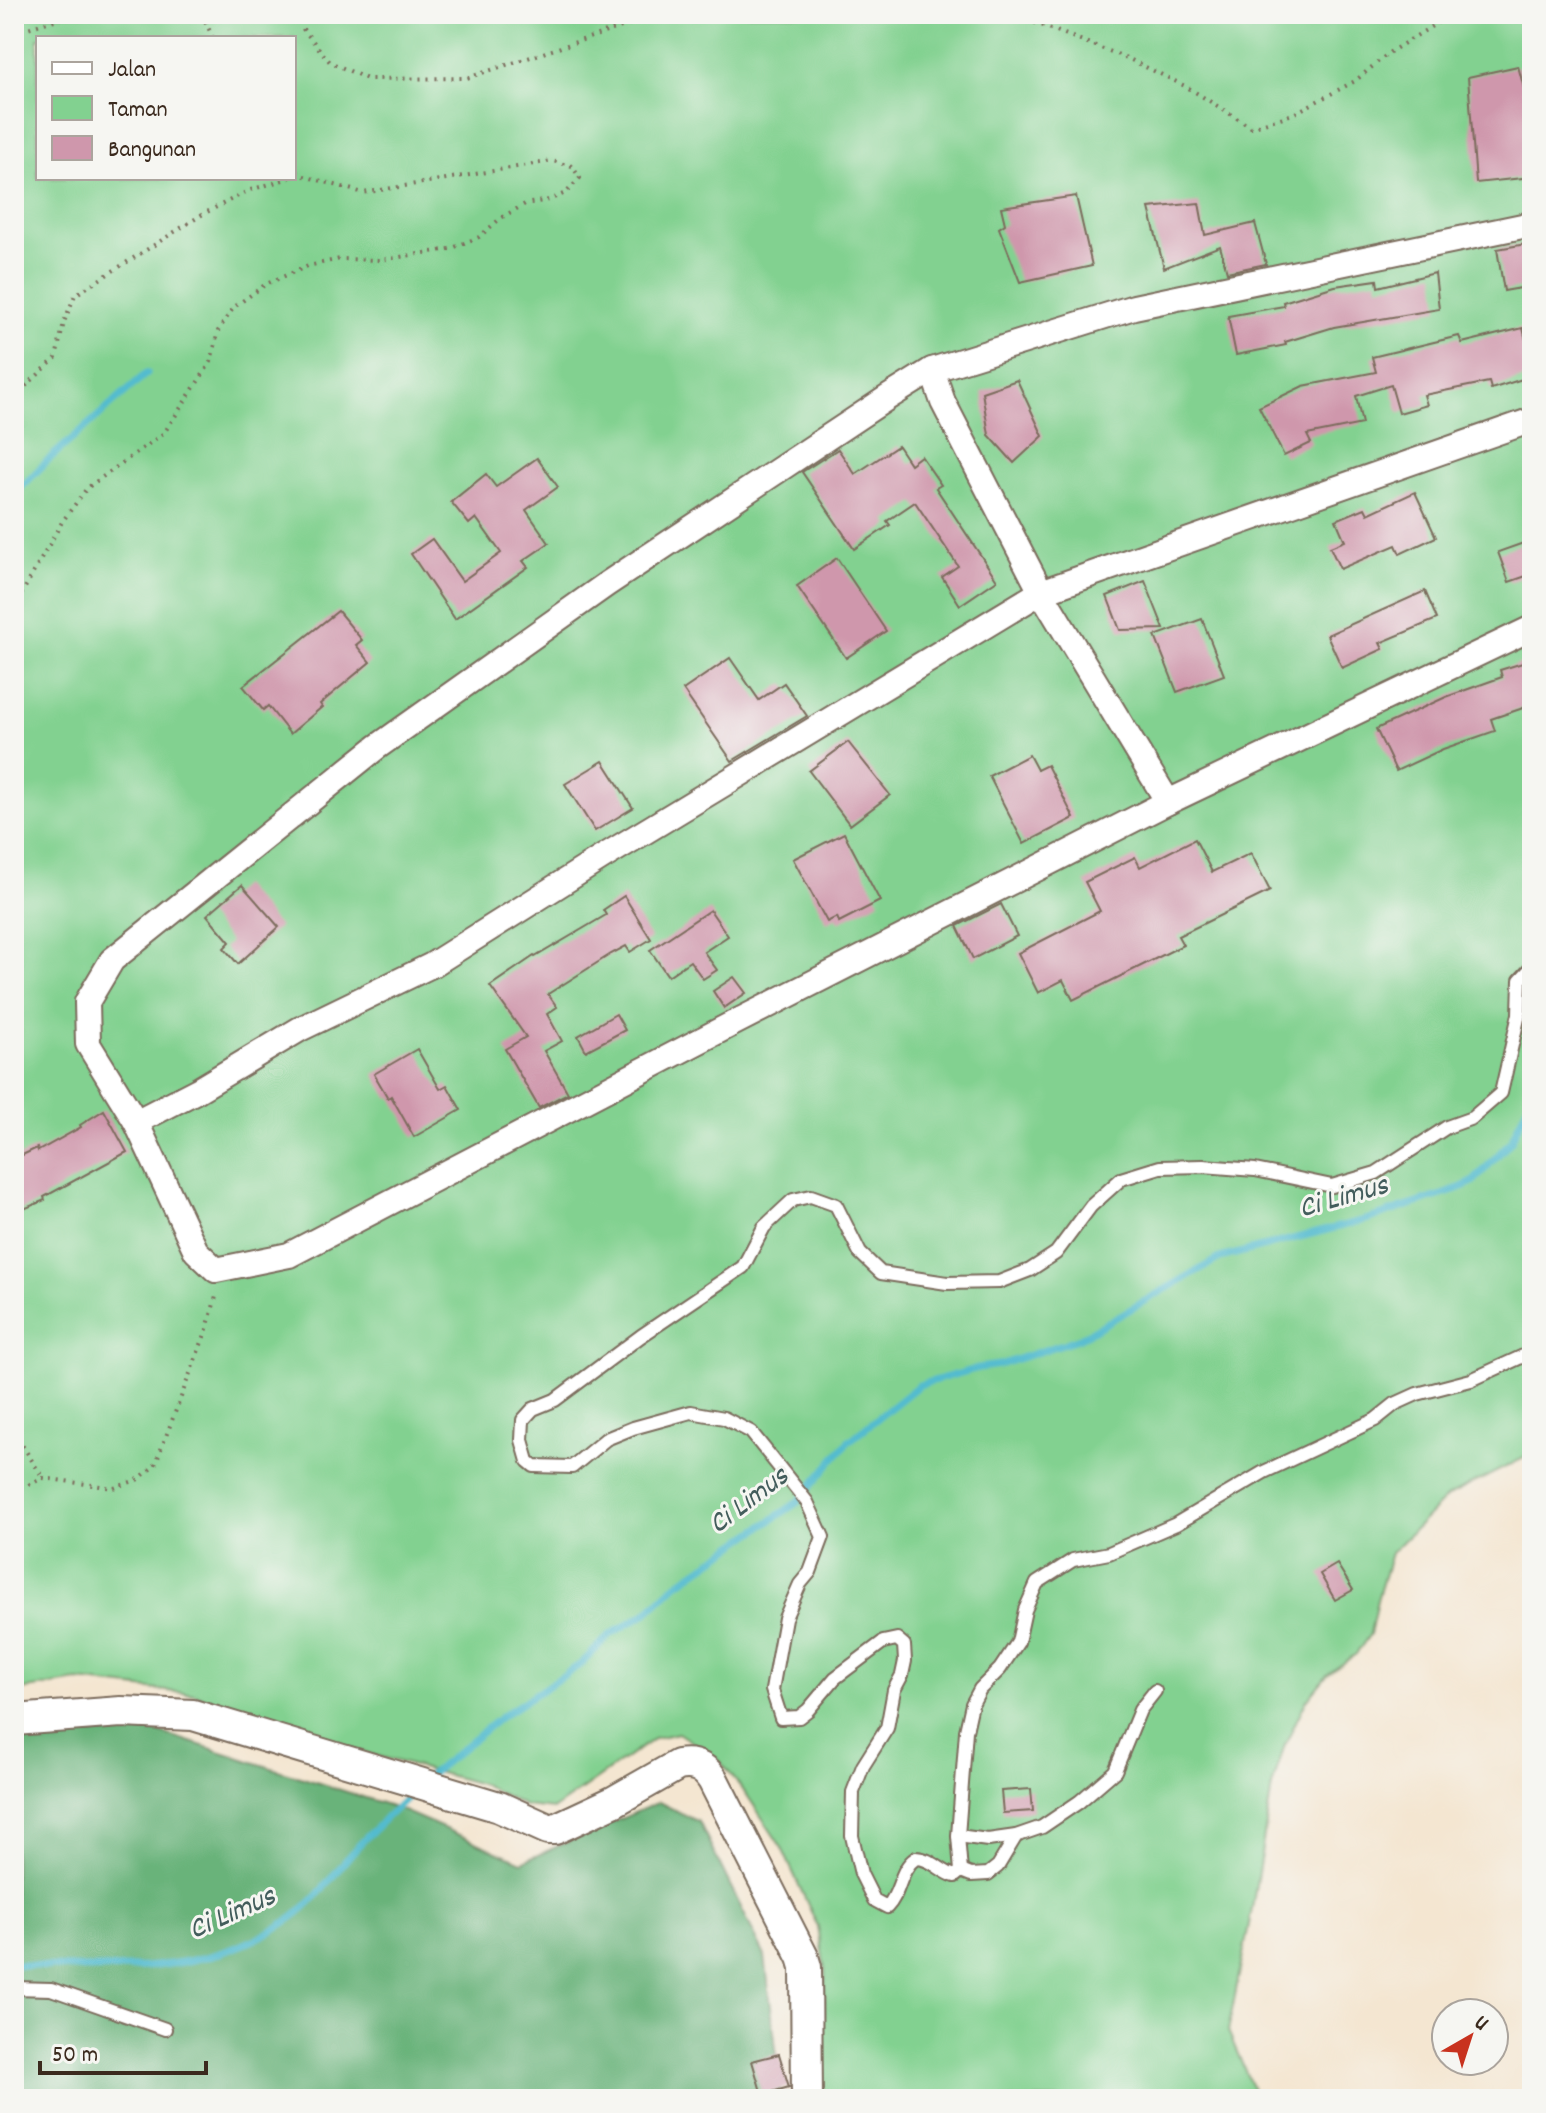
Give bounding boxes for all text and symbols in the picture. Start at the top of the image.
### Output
legend [36,36,296,180]
text: Jalan [108,54,156,88]
text: Taman [108,94,168,128]
text: Bangunan [108,134,196,168]
water label: Ci Limus [1294,1165,1395,1232]
water label: Ci Limus [701,1457,800,1547]
water label: Ci Limus [183,1876,285,1953]
north arrow [1430,1997,1510,2077]
text: U [1467,2009,1494,2040]
scale bar [40,2025,206,2075]
text: 50 m [52,2039,98,2073]

